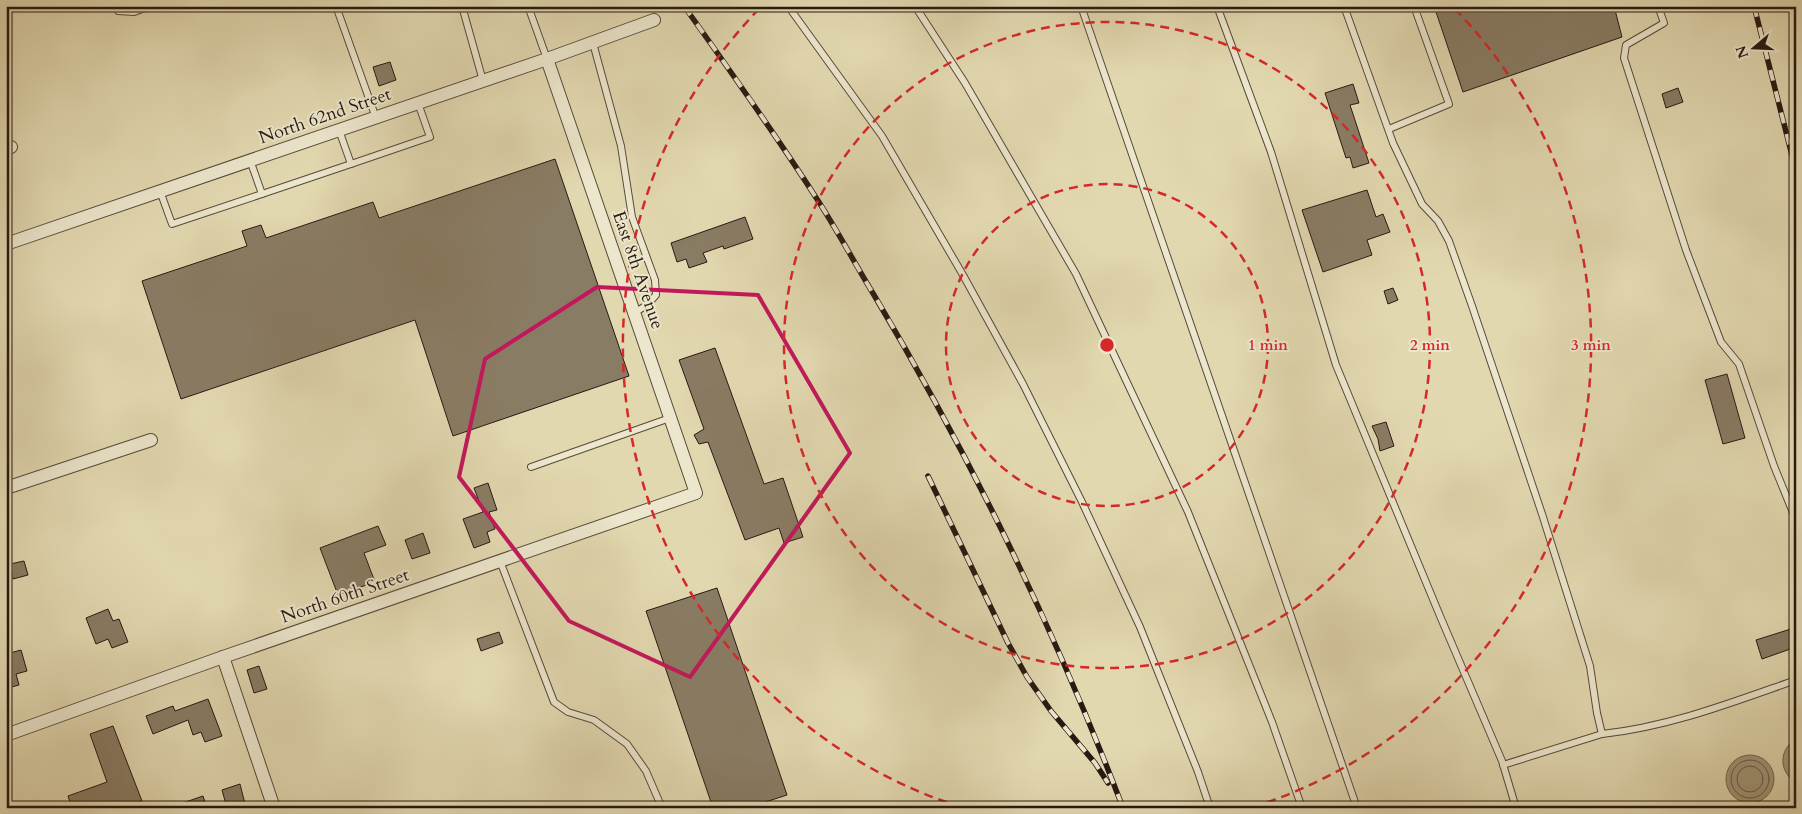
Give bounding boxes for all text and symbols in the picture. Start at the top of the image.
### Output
north arrow [1730,22,1780,72]
text: N [1731,43,1753,61]
street label: North 62nd Street [255,82,395,150]
street label: East 8th Avenue [606,208,670,332]
text: 1 min [1248,335,1288,355]
text: 2 min [1410,335,1450,355]
text: 3 min [1571,335,1611,355]
centre of rings [1098,336,1116,354]
street label: North 60th Street [277,562,413,630]

